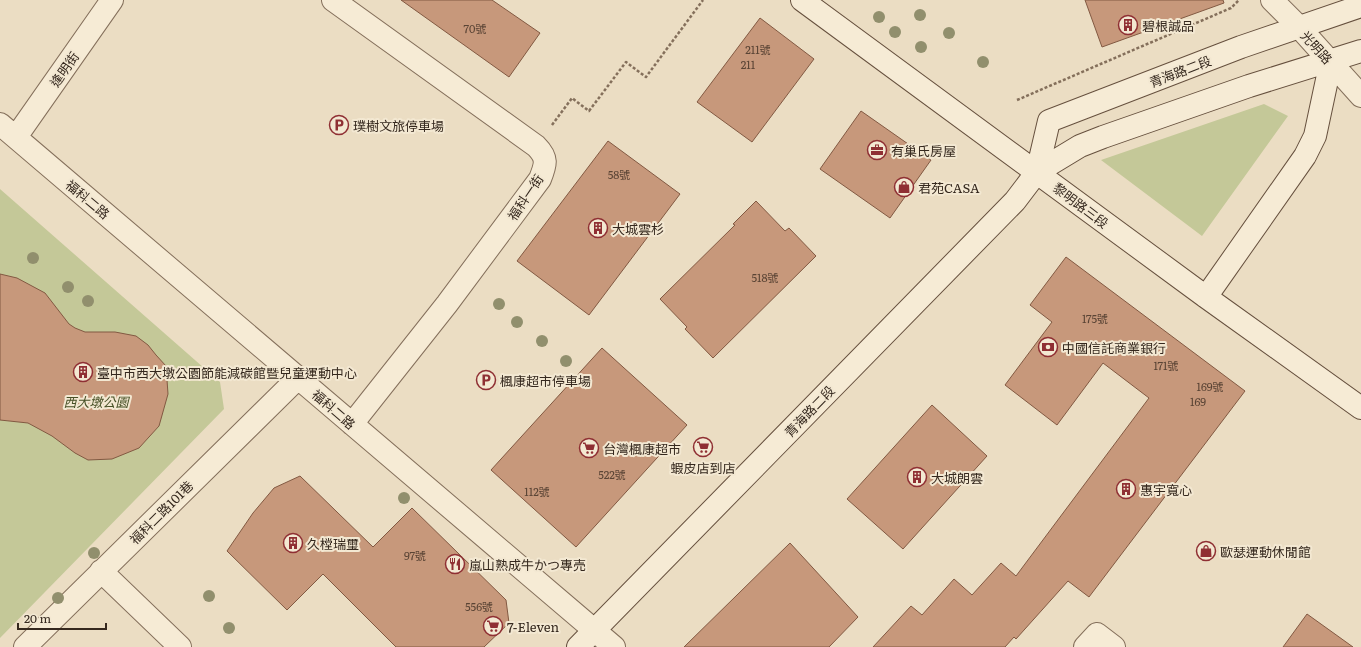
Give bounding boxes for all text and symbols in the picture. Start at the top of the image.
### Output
building icon: 碧根誠品 [1117,14,1139,36]
place label: 碧根誠品 [1142,16,1194,35]
house number: 70號 [464,20,486,36]
street label: 光明路 [1297,26,1337,68]
house number: 211號 [745,41,771,57]
street label: 逢明街 [45,48,83,90]
street label: 青海路二段 [1146,50,1214,92]
house number: 211 [741,56,756,72]
parking icon: 璞樹文旅停車場 [328,114,350,136]
place label: 璞樹文旅停車場 [353,116,444,135]
office icon: 有巢氏房屋 [866,139,888,161]
place label: 有巢氏房屋 [891,141,956,160]
house number: 58號 [608,166,630,182]
street label: 福科一街 [503,170,547,224]
street label: 福科二路 [62,175,114,223]
shop icon: 君苑CASA [893,176,915,198]
place label: 君苑CASA [918,178,980,197]
street label: 黎明路三段 [1049,178,1113,232]
building icon: 大城雲杉 [587,217,609,239]
place label: 大城雲杉 [612,219,664,238]
house number: 518號 [751,269,779,285]
house number: 175號 [1082,310,1108,326]
bank icon: 中國信託商業銀行 [1037,336,1059,358]
place label: 中國信託商業銀行 [1062,338,1166,357]
house number: 171號 [1153,357,1179,373]
building icon: 臺中市西大墩公園節能減碳館暨兒童運動中心 [72,361,94,383]
place label: 臺中市西大墩公園節能減碳館暨兒童運動中心 [97,363,357,382]
parking icon: 楓康超市停車場 [475,369,497,391]
place label: 楓康超市停車場 [500,371,591,390]
house number: 169號 [1196,378,1224,394]
street label: 青海路二段 [780,381,838,441]
street label: 福科二路 [308,385,360,433]
park label: 西大墩公園 [63,392,130,411]
house number: 169 [1190,393,1206,409]
supermarket icon: 蝦皮店到店 [692,436,714,458]
supermarket icon: 台灣楓康超市 [578,437,600,459]
place label: 台灣楓康超市 [603,439,681,458]
place label: 蝦皮店到店 [670,458,736,477]
house number: 522號 [598,466,626,482]
building icon: 大城朗雲 [906,466,928,488]
place label: 大城朗雲 [931,468,983,487]
street label: 福科二路101巷 [125,476,197,548]
building icon: 惠宇寬心 [1115,478,1137,500]
place label: 惠宇寬心 [1140,480,1192,499]
house number: 112號 [524,483,550,499]
building icon: 久樘瑞璽 [282,532,304,554]
place label: 久樘瑞璽 [307,534,359,553]
shop icon: 歐瑟運動休閒館 [1195,540,1217,562]
place label: 歐瑟運動休閒館 [1220,542,1311,561]
house number: 97號 [404,547,426,563]
restaurant icon: 嵐山熟成牛かつ專売 [444,553,466,575]
place label: 嵐山熟成牛かつ專売 [469,555,586,574]
house number: 556號 [465,598,493,614]
scale bar [18,605,106,631]
text: 20 m [24,609,51,627]
supermarket icon: 7-Eleven [482,615,504,637]
place label: 7-Eleven [507,617,559,636]

